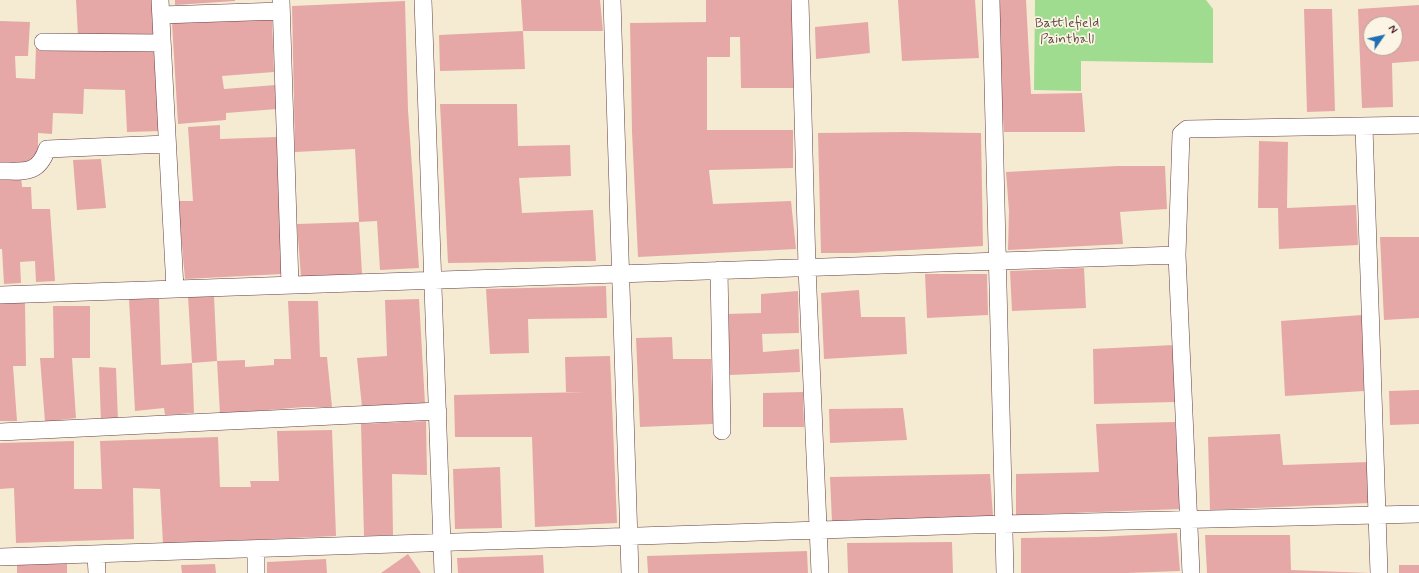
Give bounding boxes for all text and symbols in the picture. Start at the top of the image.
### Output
park label: Battlefield Paintball [1035,16,1099,48]
north arrow [1363,16,1403,56]
text: N [1384,23,1400,37]

